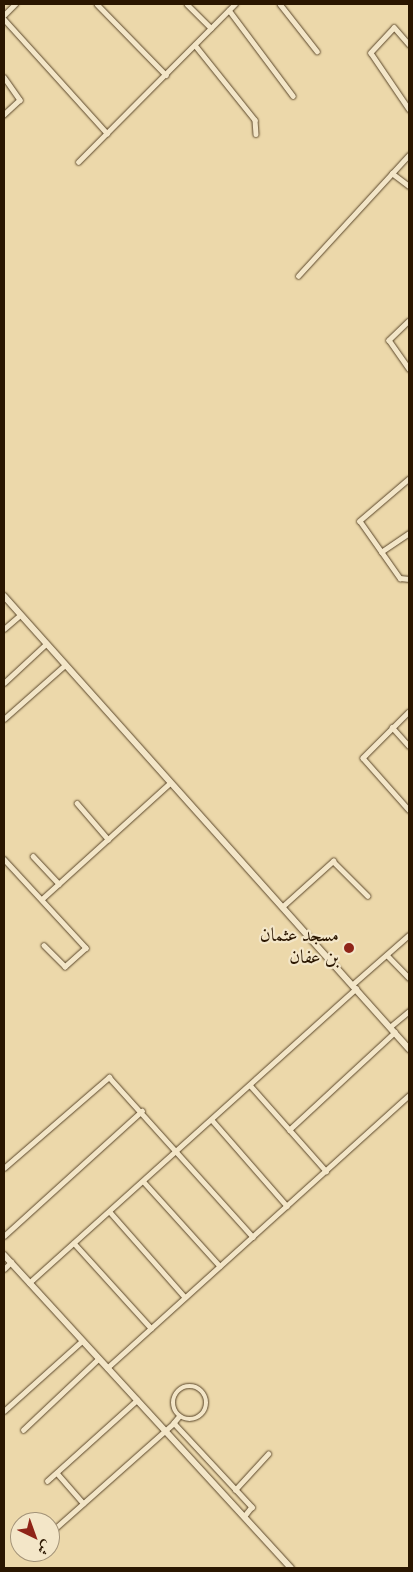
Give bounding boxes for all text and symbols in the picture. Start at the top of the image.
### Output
place label: مسجد عثمان بن عفان [260,926,339,970]
marker: مسجد عثمان بن عفان [343,942,355,954]
north arrow [10,1512,60,1562]
text: ش [33,1536,56,1559]

